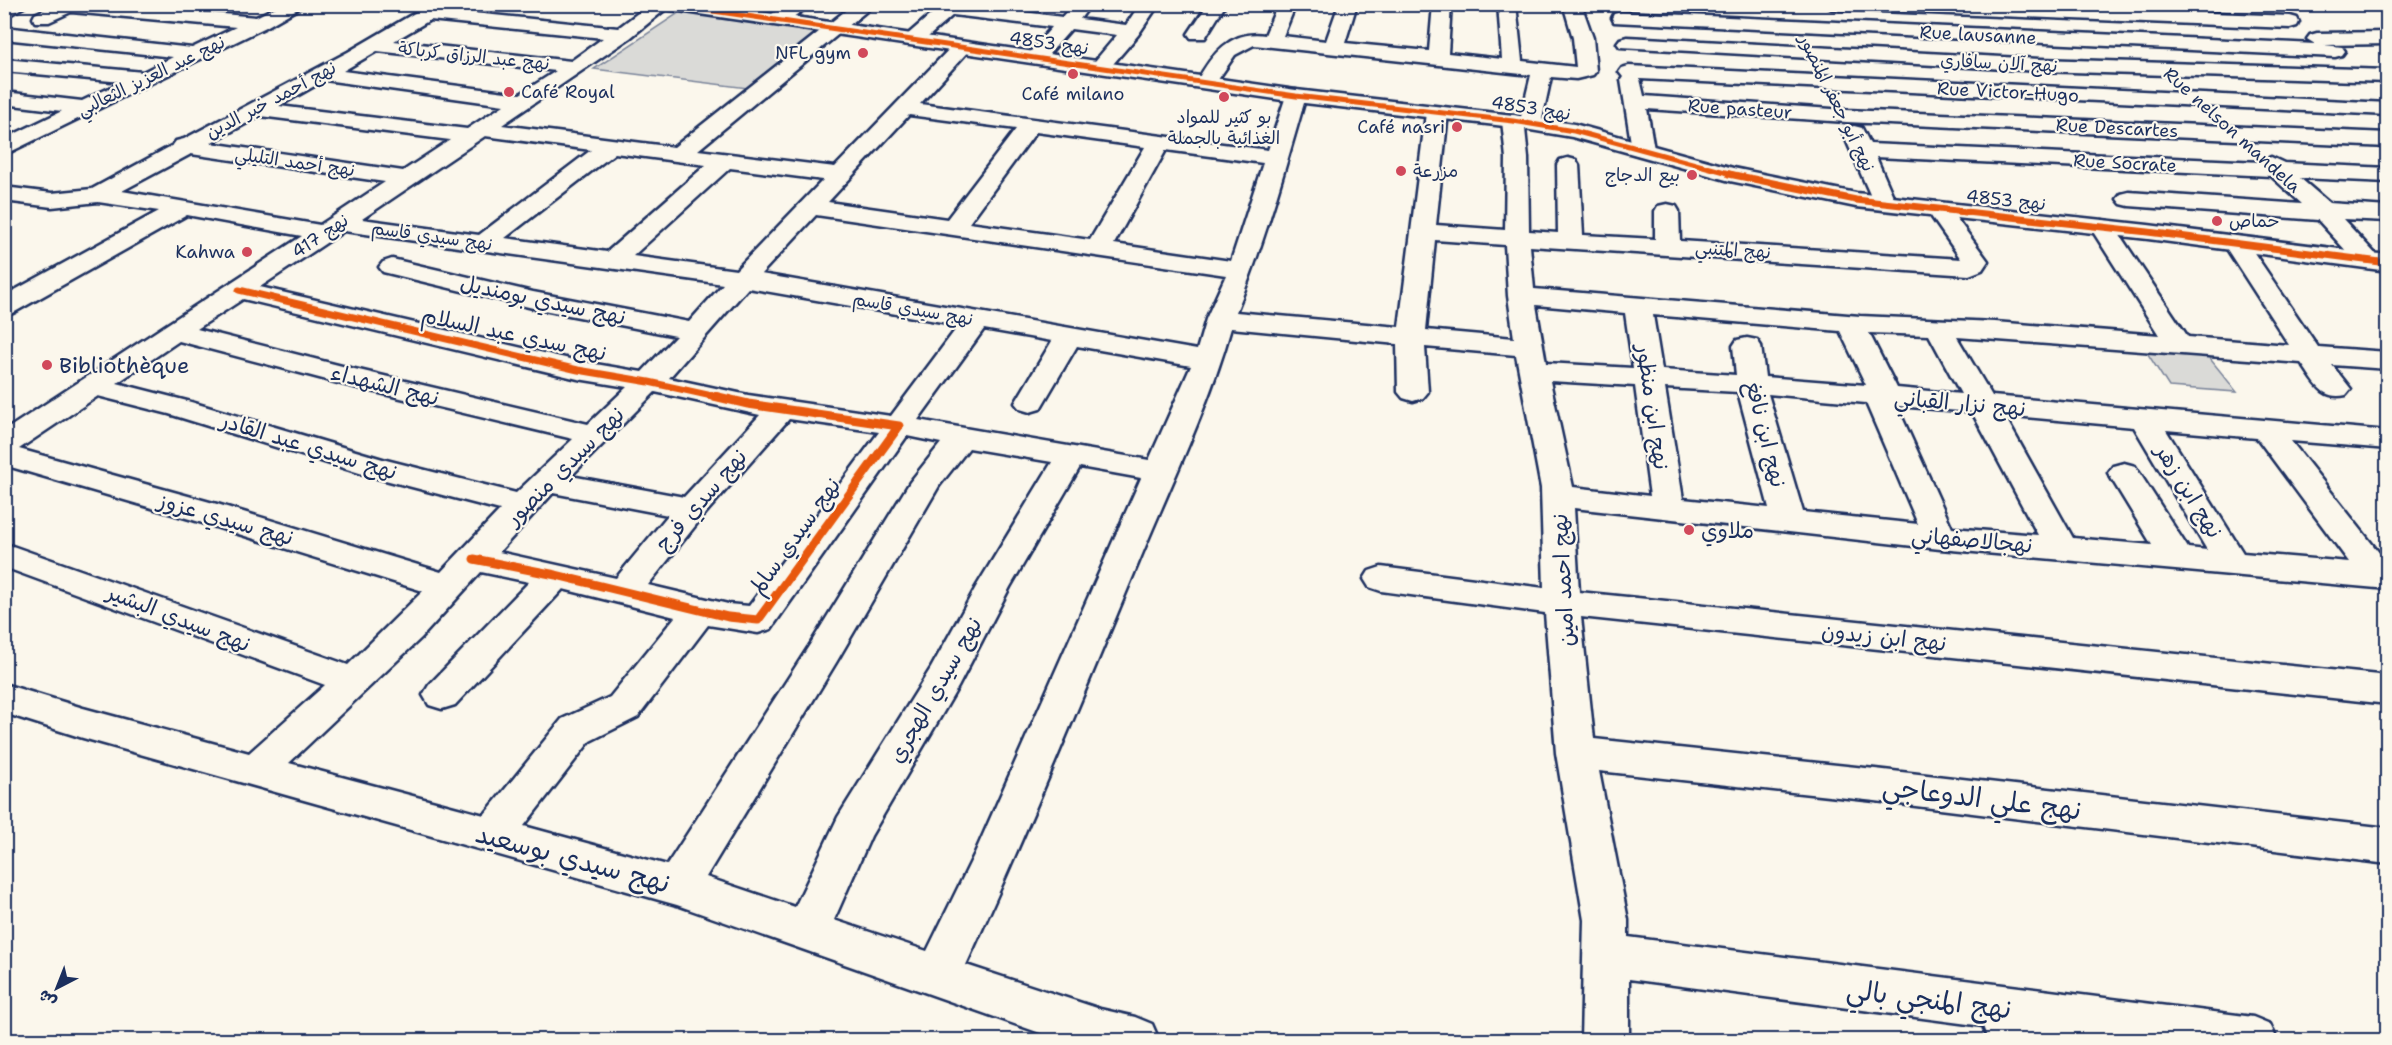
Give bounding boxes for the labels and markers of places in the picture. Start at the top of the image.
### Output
place label: NFL gym [775,41,851,65]
marker: NFL gym [856,46,870,60]
marker: Café milano [1066,67,1080,81]
place label: Café Royal [521,80,615,104]
place label: Café milano [1022,82,1124,106]
marker: Café Royal [502,85,516,99]
marker: بو كثير للمواد الغذائية بالجملة [1217,90,1231,104]
place label: بو كثير للمواد الغذائية بالجملة [1168,105,1280,150]
place label: Café nasri [1357,115,1445,139]
marker: Café nasri [1450,120,1464,134]
place label: مزرعة [1413,159,1458,183]
place label: بيع الدجاج [1605,163,1680,188]
marker: مزرعة [1394,164,1408,178]
marker: بيع الدجاج [1685,168,1699,182]
place label: حماص [2229,209,2279,233]
marker: حماص [2210,214,2224,228]
place label: Kahwa [175,240,235,264]
marker: Kahwa [240,245,254,259]
place label: Bibliothèque [59,351,189,380]
marker: Bibliothèque [40,358,54,372]
place label: ملاوي [1701,516,1754,547]
marker: ملاوي [1682,523,1696,537]

